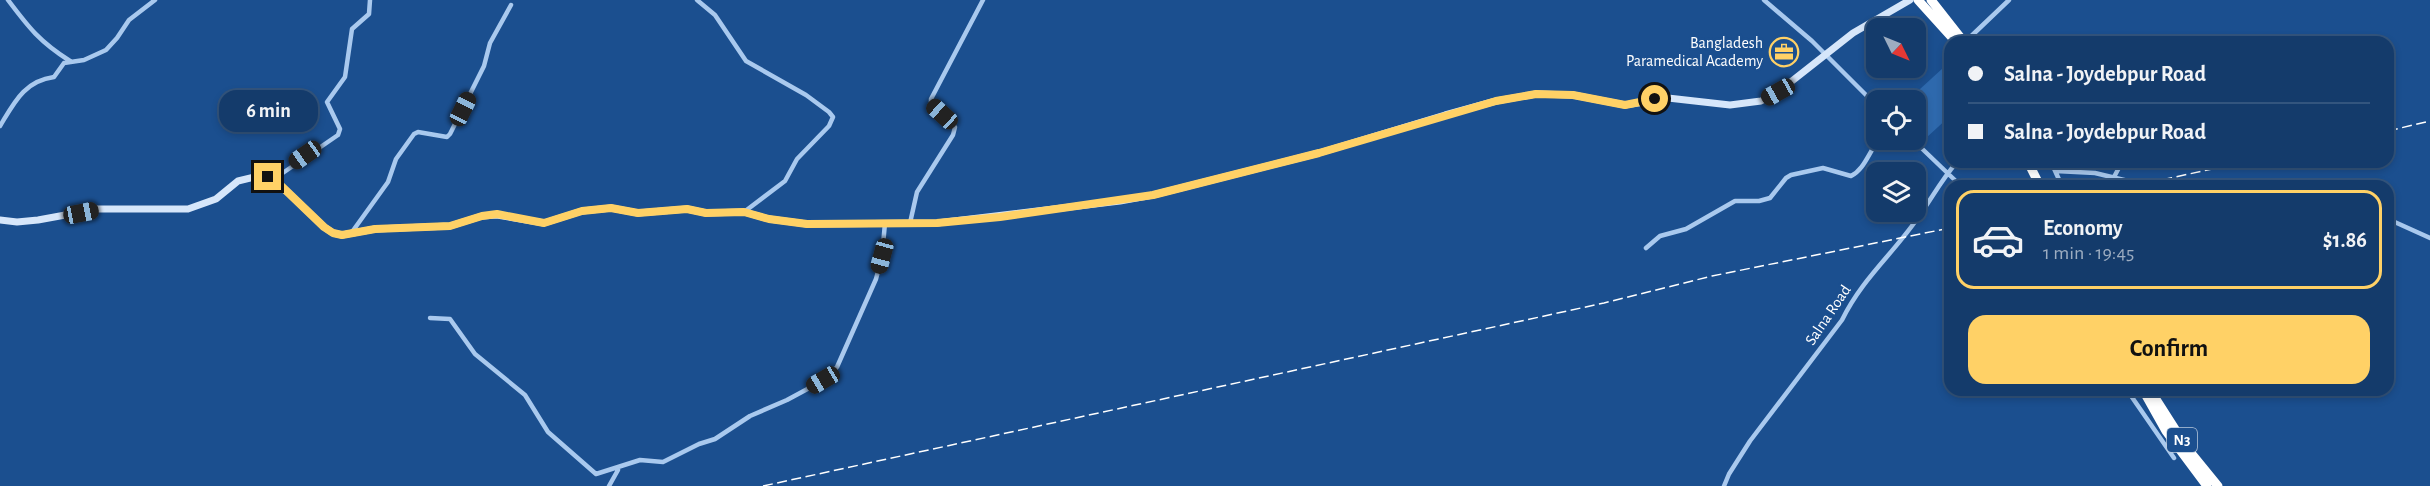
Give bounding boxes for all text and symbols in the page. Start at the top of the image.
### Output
north arrow [1866,18,1926,78]
map controls [1866,18,1926,222]
place label: Bangladesh Paramedical Academy [1626,35,1763,70]
office icon: Bangladesh Paramedical Academy [1768,36,1800,68]
text: Salna - Joydebpur Road [2004,63,2206,85]
car [1758,75,1798,109]
route start [1641,85,1668,112]
car [447,89,479,129]
callout: 6 min [218,90,318,132]
button: locate [1866,90,1926,150]
car [923,95,961,133]
text: 6 min [246,101,291,121]
text: Salna - Joydebpur Road [2004,121,2206,143]
car [285,137,325,173]
button: layers [1866,162,1926,222]
route end [254,163,281,190]
car [62,201,100,225]
icon: car [1971,213,2025,267]
text: Economy [2043,217,2123,239]
text: $1.86 [2323,229,2367,251]
car [869,236,895,276]
text: 1 min · 19:45 [2043,243,2134,263]
street label: Salna Road [1802,282,1854,348]
button: Confirm [1968,315,2370,384]
car [803,363,843,397]
road number: N3 [2167,428,2197,452]

